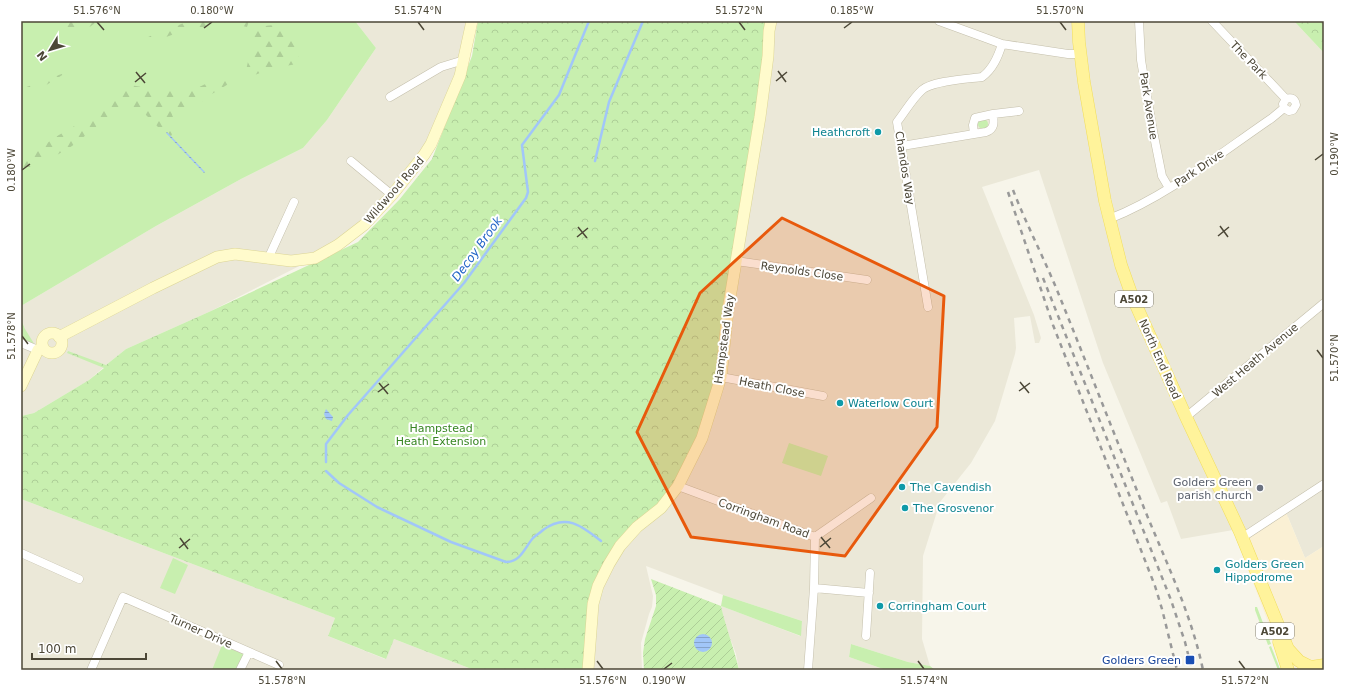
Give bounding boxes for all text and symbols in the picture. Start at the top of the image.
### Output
text: 51.576°N [73,5,121,16]
text: 0.180°W [190,5,234,16]
text: 51.574°N [394,5,442,16]
text: 51.572°N [715,5,763,16]
text: 0.185°W [830,5,874,16]
text: 51.570°N [1036,5,1084,16]
north arrow [30,30,70,70]
street label: The Park [1227,38,1270,82]
text: N [35,48,50,63]
street label: Park Avenue [1137,71,1160,141]
place label: Heathcroft [812,126,871,139]
marker: Heathcroft [873,127,883,137]
street label: Chandos Way [892,130,917,206]
text: 0.190°W [1329,132,1340,176]
street label: Park Drive [1172,147,1227,190]
text: 0.180°W [6,148,17,192]
street label: Wildwood Road [362,154,427,226]
water label: Decoy Brook [449,213,506,284]
street label: Reynolds Close [760,259,844,284]
road number: A502 [1115,291,1153,307]
street label: Hampstead Way [712,293,737,385]
text: 51.578°N [6,312,17,360]
street label: North End Road [1136,317,1183,401]
street label: West Heath Avenue [1210,321,1301,400]
text: 51.570°N [1329,334,1340,382]
street label: Heath Close [738,375,806,400]
place label: Waterlow Court [848,397,934,410]
marker: Waterlow Court [835,398,845,408]
park label: Hampstead Heath Extension [396,422,486,448]
place label: Golders Green parish church [1173,476,1252,502]
place label: The Cavendish [909,481,991,494]
marker: The Cavendish [897,482,907,492]
marker: Golders Green parish church [1255,483,1265,493]
street label: Corringham Road [717,496,811,541]
place label: The Grosvenor [912,502,994,515]
marker: The Grosvenor [900,503,910,513]
place label: Golders Green Hippodrome [1225,558,1304,584]
marker: Golders Green Hippodrome [1212,565,1222,575]
place label: Corringham Court [888,600,987,613]
marker: Corringham Court [875,601,885,611]
street label: Turner Drive [166,611,234,651]
road number: A502 [1256,623,1294,639]
scale bar [32,635,146,661]
text: 100 m [38,642,76,656]
place label: Golders Green [1102,654,1181,667]
marker: Golders Green [1184,654,1196,666]
text: 51.578°N [258,675,306,686]
text: 51.576°N [579,675,627,686]
text: 0.190°W [642,675,686,686]
text: 51.574°N [900,675,948,686]
text: 51.572°N [1221,675,1269,686]

